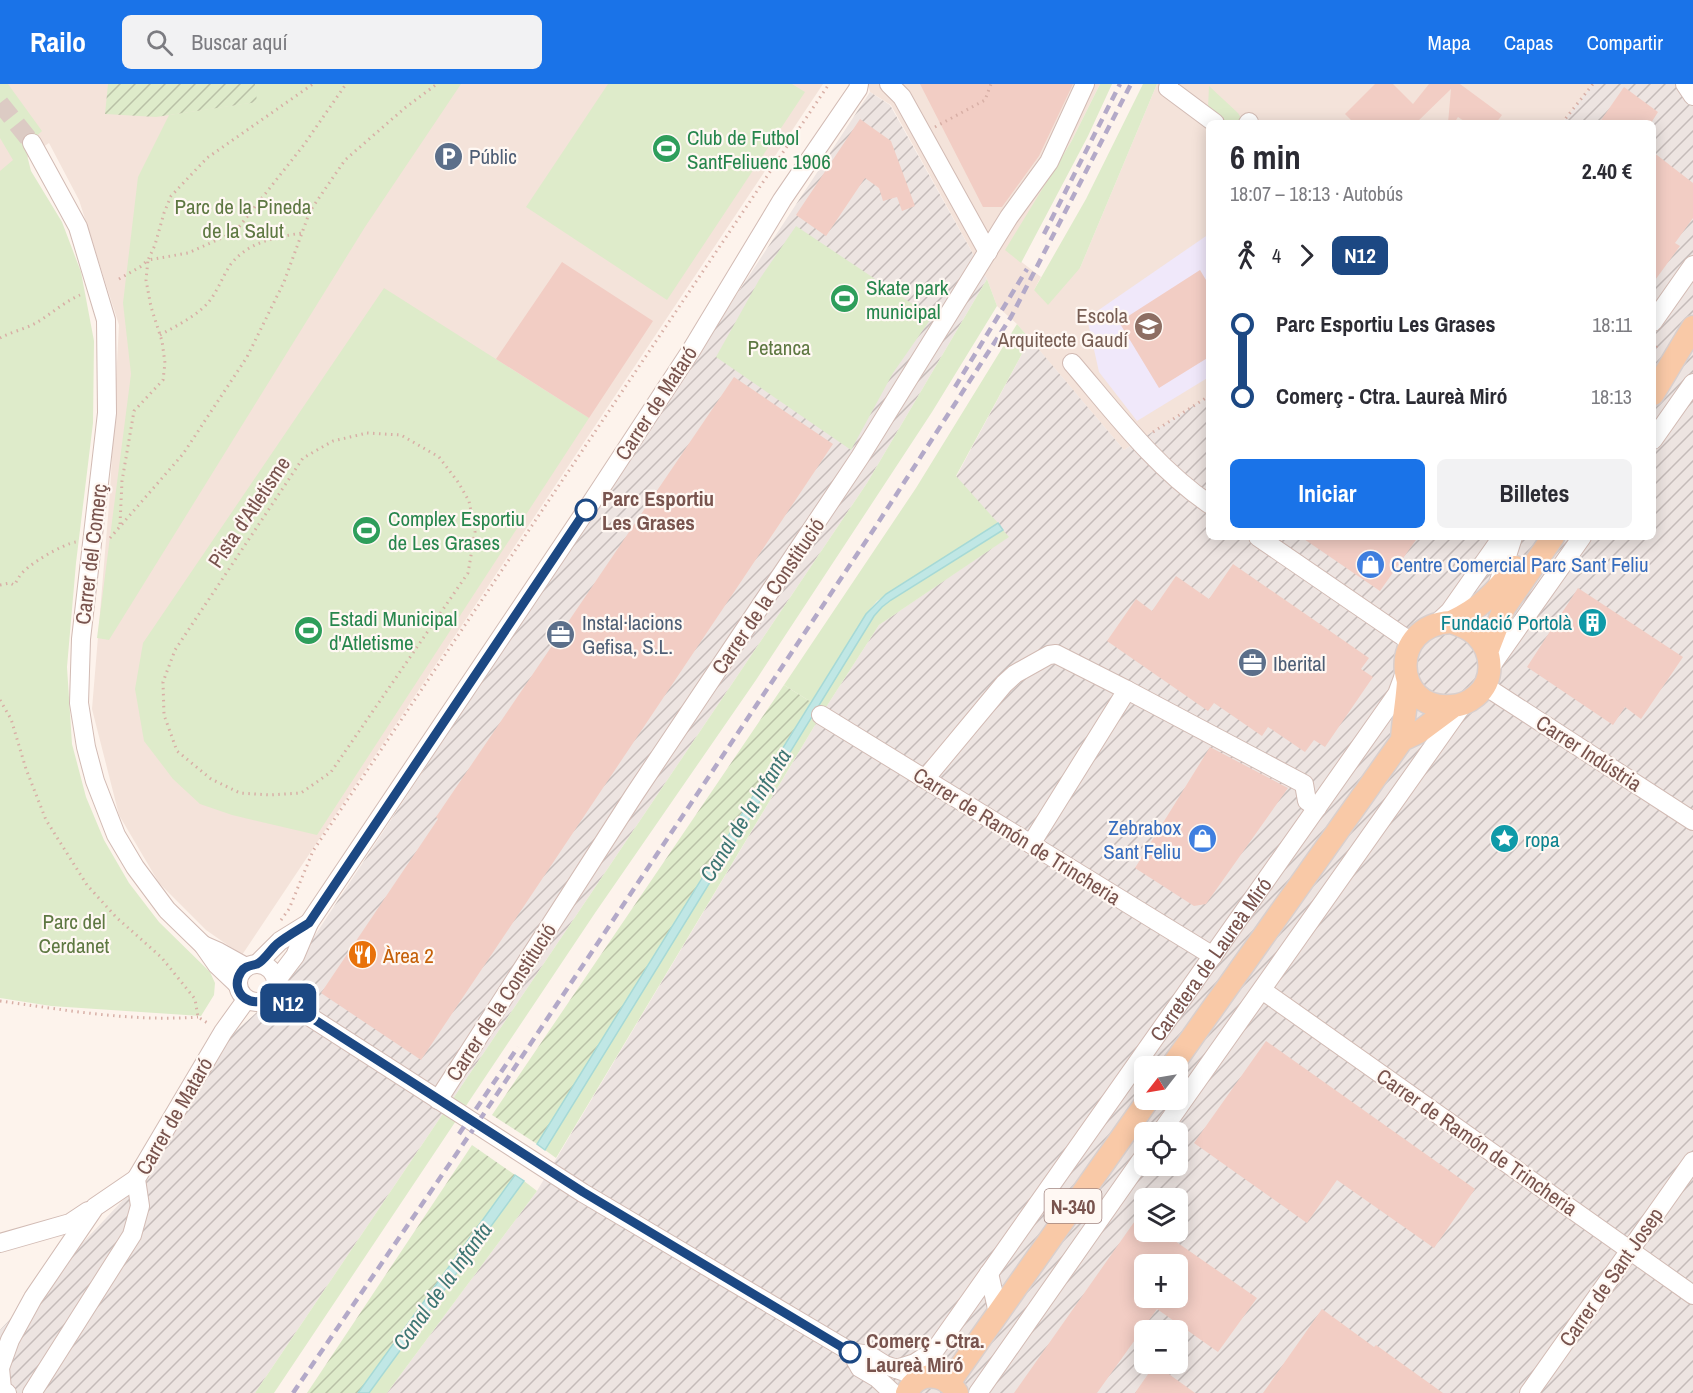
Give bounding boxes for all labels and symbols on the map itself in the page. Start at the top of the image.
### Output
place label: Club de Futbol SantFeliuenc 1906 [687,123,831,176]
sports icon: Club de Futbol SantFeliuenc 1906 [650,133,682,165]
parking icon: Públic [432,140,464,172]
place label: Públic [469,142,517,171]
park label: Parc de la Pineda de la Salut [175,192,312,245]
place label: Skate park municipal [866,273,949,326]
sports icon: Skate park municipal [829,283,861,315]
place label: Escola Arquitecte Gaudí [997,301,1128,354]
school or university icon: Escola Arquitecte Gaudí [1133,311,1165,343]
park label: Petanca [747,333,811,362]
street label: Carrer de Mataró [608,340,704,466]
street label: Pista d'Atletisme [201,451,297,573]
street label: Carrer del Comerç [68,482,114,626]
place label: Parc Esportiu Les Grases [602,484,714,537]
marker: Parc Esportiu Les Grases [575,499,597,521]
place label: Complex Esportiu de Les Grases [388,504,525,557]
street label: Carrer de la Constitució [705,512,831,680]
sports icon: Complex Esportiu de Les Grases [351,514,383,546]
shop icon: Centre Comercial Parc Sant Feliu [1354,548,1386,580]
place label: Centre Comercial Parc Sant Feliu [1391,550,1649,579]
place label: Estadi Municipal d'Atletisme [329,604,457,657]
building icon: Fundació Portolà [1577,606,1609,638]
place label: Instal·lacions Gefisa, S.L. [582,608,683,661]
place label: Fundació Portolà [1441,608,1572,637]
sports icon: Estadi Municipal d'Atletisme [292,614,324,646]
office icon: Instal·lacions Gefisa, S.L. [545,618,577,650]
office icon: Iberital [1236,647,1268,679]
place label: Iberital [1273,649,1326,678]
street label: Carrer Indústria [1531,708,1648,798]
water label: Canal de la Infanta [692,743,798,887]
street label: Carrer de Ramón de Trincheria [908,760,1127,912]
place label: Zebrabox Sant Feliu [1103,813,1181,866]
shop icon: Zebrabox Sant Feliu [1186,823,1218,855]
place icon: ropa [1488,823,1520,855]
place label: ropa [1525,825,1560,854]
street label: Carretera de Laureà Miró [1143,871,1278,1047]
park label: Parc del Cerdanet [39,907,110,960]
street label: Carrer de la Constitució [439,917,563,1087]
restaurant icon: Àrea 2 [346,939,378,971]
place label: Àrea 2 [382,941,434,970]
line badge: N12 [254,984,322,1022]
street label: Carrer de Mataró [129,1052,219,1180]
north arrow [1134,1056,1188,1110]
street label: Carrer de Ramón de Trincheria [1371,1061,1584,1223]
road number: N-340 [1044,1189,1102,1223]
street label: Carrer de Sant Josep [1552,1202,1670,1352]
water label: Canal de la Infanta [385,1216,499,1356]
place label: Comerç - Ctra. Laureà Miró [866,1326,985,1379]
marker: Comerç - Ctra. Laureà Miró [839,1341,861,1363]

